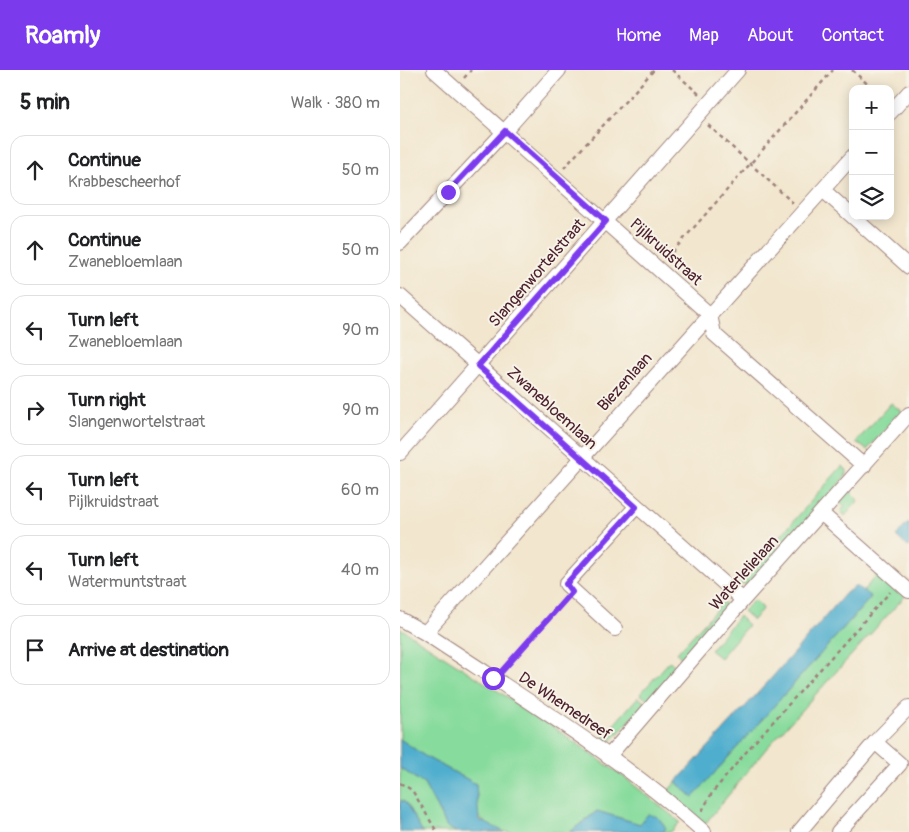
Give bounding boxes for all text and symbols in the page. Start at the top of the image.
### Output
text: Roamly [25,21,100,50]
text: Home [616,24,661,47]
text: Map [689,24,719,47]
text: About [747,24,793,47]
text: Contact [821,24,884,47]
map controls [849,85,894,220]
button: + [849,85,894,130]
text: 5 min [20,89,70,116]
text: Walk · 380 m [291,93,380,113]
button: − [849,130,894,175]
text: Continue [68,148,141,172]
icon: ahead [21,156,49,184]
text: 50 m [342,160,379,180]
text: Krabbescheerhof [68,172,181,192]
button: layers [849,175,894,220]
route end [437,181,460,204]
street label: Slangenwortelstraat [484,214,590,331]
street label: Pijlkruidstraat [626,214,707,290]
text: Continue [68,228,141,252]
icon: ahead [21,236,49,264]
text: 50 m [342,240,379,260]
text: Zwanebloemlaan [68,252,183,272]
text: Turn left [68,308,138,332]
icon: left [21,316,49,344]
text: 90 m [342,320,379,340]
text: Zwanebloemlaan [68,332,183,352]
street label: Biezenlaan [593,349,657,415]
street label: Zwanebloemlaan [503,362,601,454]
text: Turn right [68,388,146,412]
icon: right [21,396,49,424]
text: 90 m [342,400,379,420]
text: Slangenwortelstraat [68,412,205,432]
text: Turn left [68,468,138,492]
icon: left [21,476,49,504]
text: 60 m [341,480,379,500]
text: Pijlkruidstraat [68,492,159,512]
street label: Waterlelielaan [705,531,783,615]
text: Turn left [68,548,138,572]
icon: left [21,556,49,584]
text: 40 m [341,560,379,580]
text: Watermuntstraat [68,572,186,592]
icon: arrive [21,636,49,664]
text: Arrive at destination [68,638,229,662]
route start [482,667,505,690]
street label: De Whemedreef [515,668,616,745]

